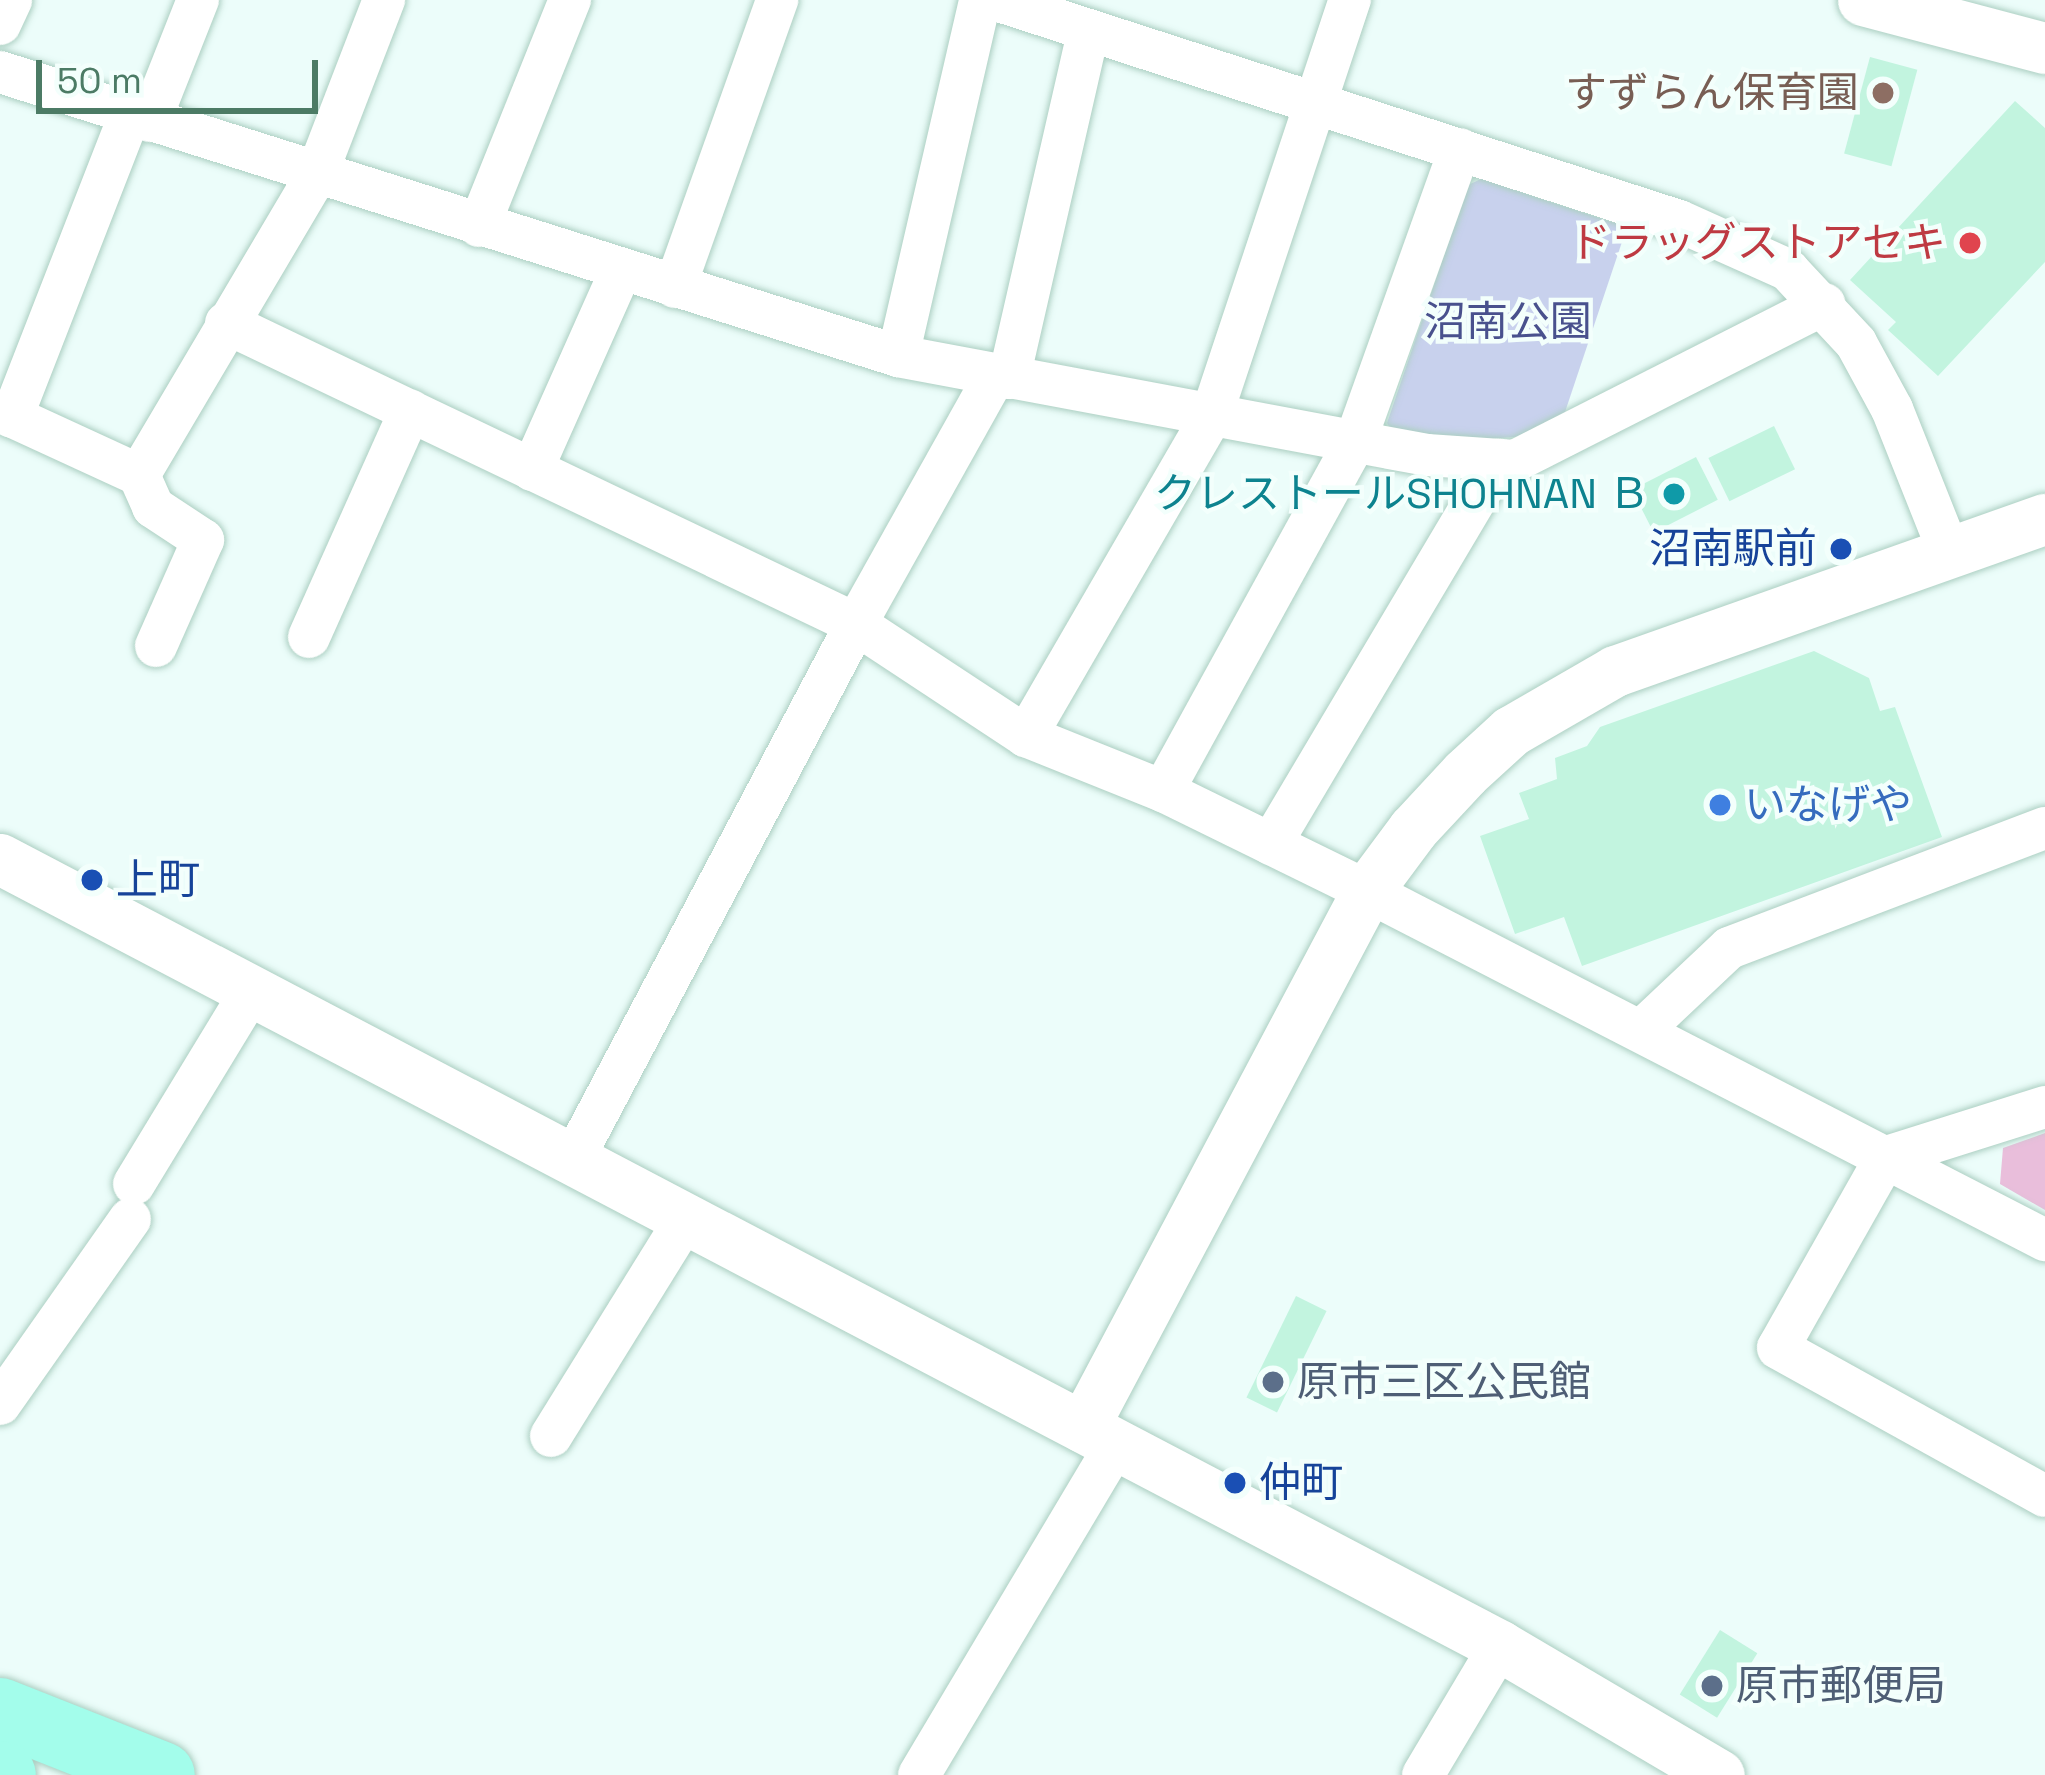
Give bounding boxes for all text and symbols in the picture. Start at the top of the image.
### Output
scale bar [42,36,324,110]
text: 50 m [57,58,142,104]
place label: すずらん保育園 [1565,68,1859,118]
marker: すずらん保育園 [1870,80,1896,106]
place label: ドラッグストアセキ [1568,218,1946,268]
marker: ドラッグストアセキ [1957,230,1983,256]
park label: 沼南公園 [1424,297,1592,347]
place label: クレストールSHOHNAN Ｂ [1154,469,1650,519]
marker: クレストールSHOHNAN Ｂ [1661,481,1687,507]
place label: 沼南駅前 [1649,524,1817,574]
marker: 沼南駅前 [1828,536,1854,562]
place label: いなげや [1744,780,1912,830]
marker: いなげや [1707,792,1733,818]
place label: 上町 [116,855,200,905]
marker: 上町 [79,867,105,893]
place label: 原市三区公民館 [1297,1357,1591,1407]
marker: 原市三区公民館 [1260,1369,1286,1395]
place label: 仲町 [1259,1458,1343,1508]
marker: 仲町 [1222,1470,1248,1496]
place label: 原市郵便局 [1736,1661,1946,1711]
marker: 原市郵便局 [1699,1673,1725,1699]

